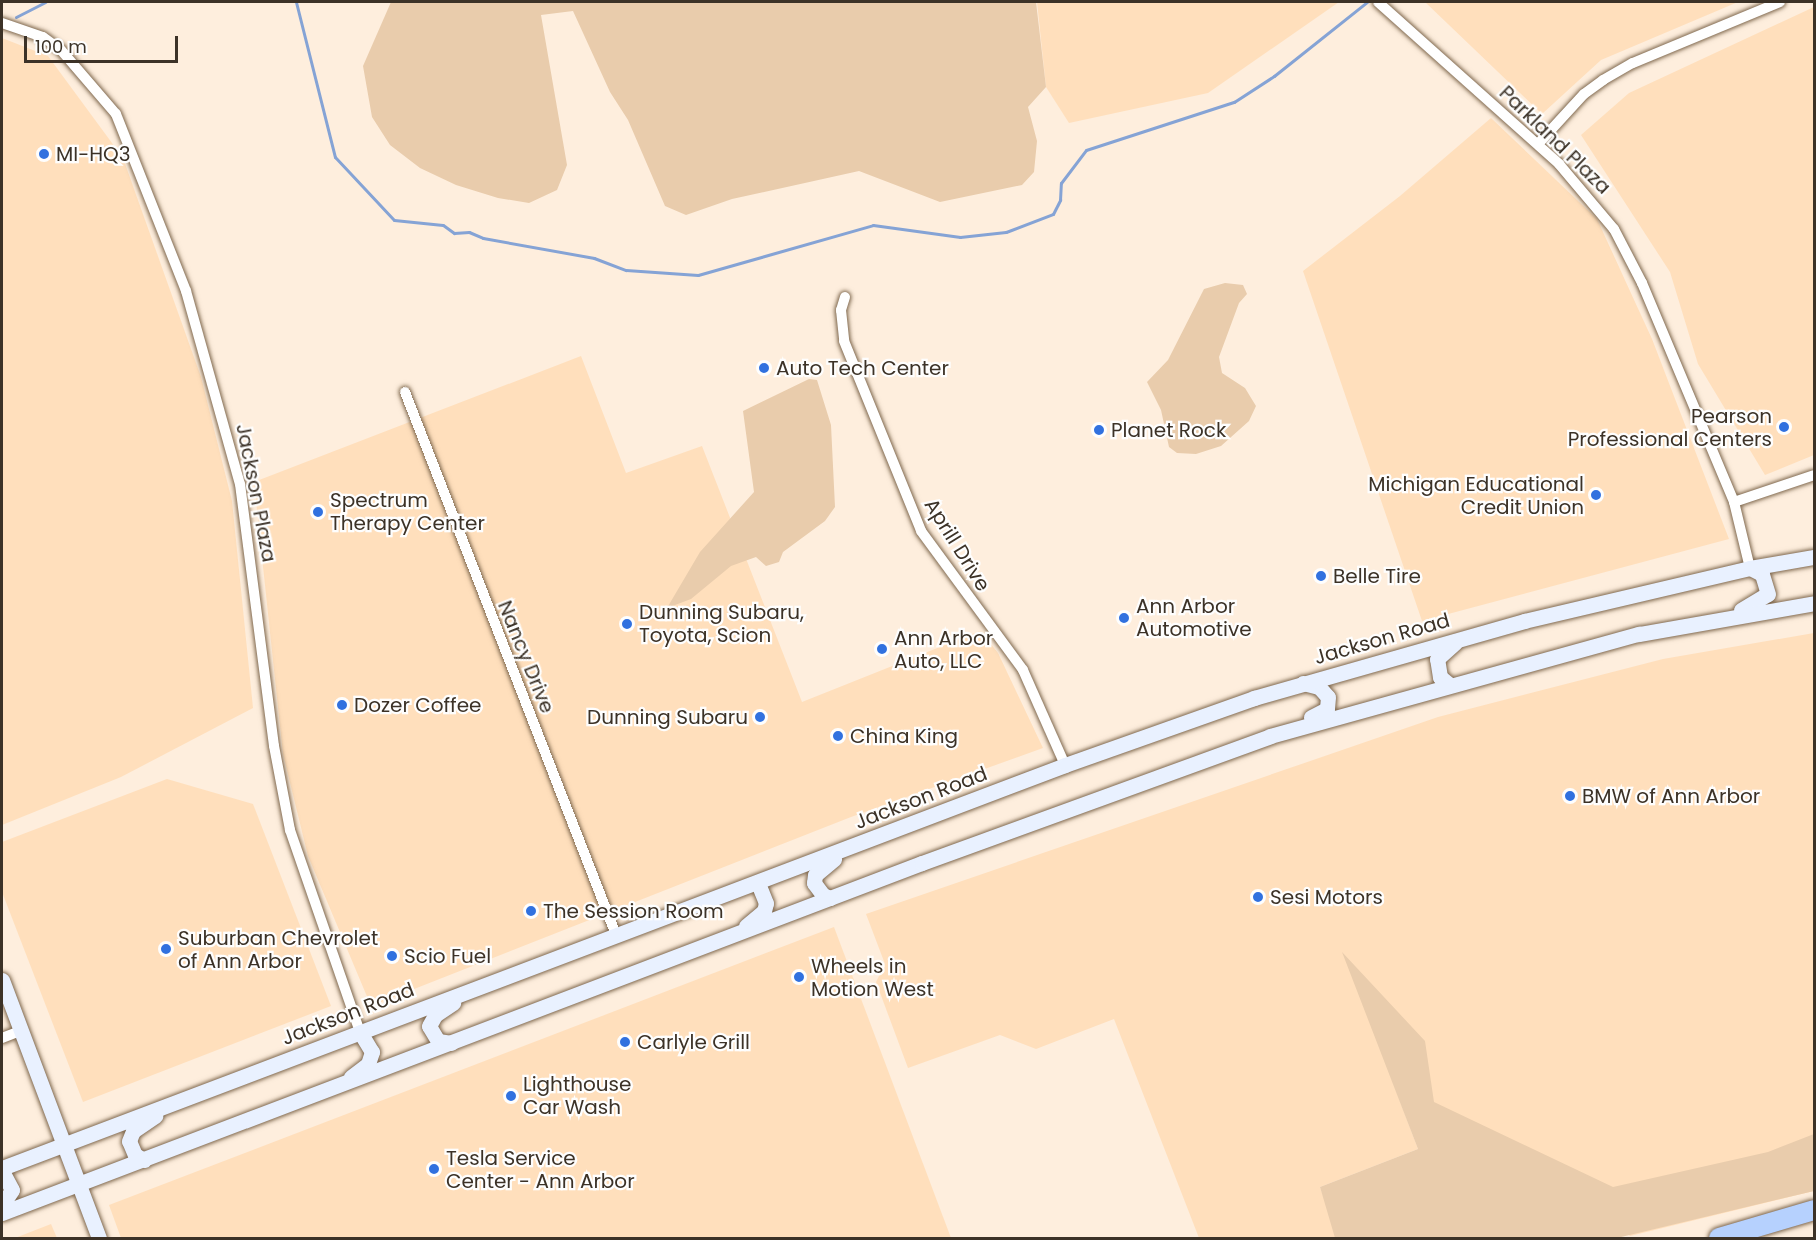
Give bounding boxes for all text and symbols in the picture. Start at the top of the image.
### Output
scale bar [27,24,182,62]
text: 100 m [35,34,87,59]
street label: Parkland Plaza [1494,81,1616,199]
place label: MI-HQ3 [56,142,131,166]
marker: MI-HQ3 [37,147,51,161]
place label: Auto Tech Center [776,356,949,380]
marker: Auto Tech Center [757,361,771,375]
place label: Pearson Professional Centers [1568,404,1772,451]
place label: Planet Rock [1111,418,1226,442]
marker: Pearson Professional Centers [1777,420,1791,434]
street label: Jackson Plaza [231,422,281,564]
marker: Planet Rock [1092,423,1106,437]
place label: Michigan Educational Credit Union [1368,472,1584,519]
place label: Spectrum Therapy Center [330,488,485,535]
marker: Michigan Educational Credit Union [1589,488,1603,502]
street label: Aprill Drive [919,494,995,596]
marker: Spectrum Therapy Center [311,505,325,519]
place label: Belle Tire [1333,564,1421,588]
marker: Belle Tire [1314,569,1328,583]
place label: Ann Arbor Automotive [1136,594,1252,641]
street label: Nancy Drive [493,597,559,717]
place label: Dunning Subaru, Toyota, Scion [639,600,804,647]
street label: Jackson Road [1311,608,1453,670]
marker: Ann Arbor Automotive [1117,611,1131,625]
marker: Dunning Subaru, Toyota, Scion [620,617,634,631]
place label: Ann Arbor Auto, LLC [894,626,993,673]
marker: Ann Arbor Auto, LLC [875,642,889,656]
place label: Dozer Coffee [354,693,481,717]
marker: Dozer Coffee [335,698,349,712]
place label: Dunning Subaru [587,705,748,729]
marker: Dunning Subaru [753,710,767,724]
place label: China King [850,724,958,748]
marker: China King [831,729,845,743]
street label: Jackson Road [851,762,991,834]
place label: BMW of Ann Arbor [1582,784,1760,808]
marker: BMW of Ann Arbor [1563,789,1577,803]
place label: Sesi Motors [1270,885,1383,909]
marker: Sesi Motors [1251,890,1265,904]
place label: The Session Room [543,899,724,923]
marker: The Session Room [524,904,538,918]
place label: Suburban Chevrolet of Ann Arbor [178,926,378,973]
marker: Suburban Chevrolet of Ann Arbor [159,942,173,956]
place label: Scio Fuel [404,944,491,968]
marker: Scio Fuel [385,949,399,963]
place label: Wheels in Motion West [811,954,934,1001]
marker: Wheels in Motion West [792,970,806,984]
street label: Jackson Road [278,978,418,1050]
place label: Carlyle Grill [637,1030,750,1054]
marker: Carlyle Grill [618,1035,632,1049]
place label: Lighthouse Car Wash [523,1072,631,1119]
marker: Lighthouse Car Wash [504,1089,518,1103]
place label: Tesla Service Center - Ann Arbor [446,1146,635,1193]
marker: Tesla Service Center - Ann Arbor [427,1162,441,1176]

